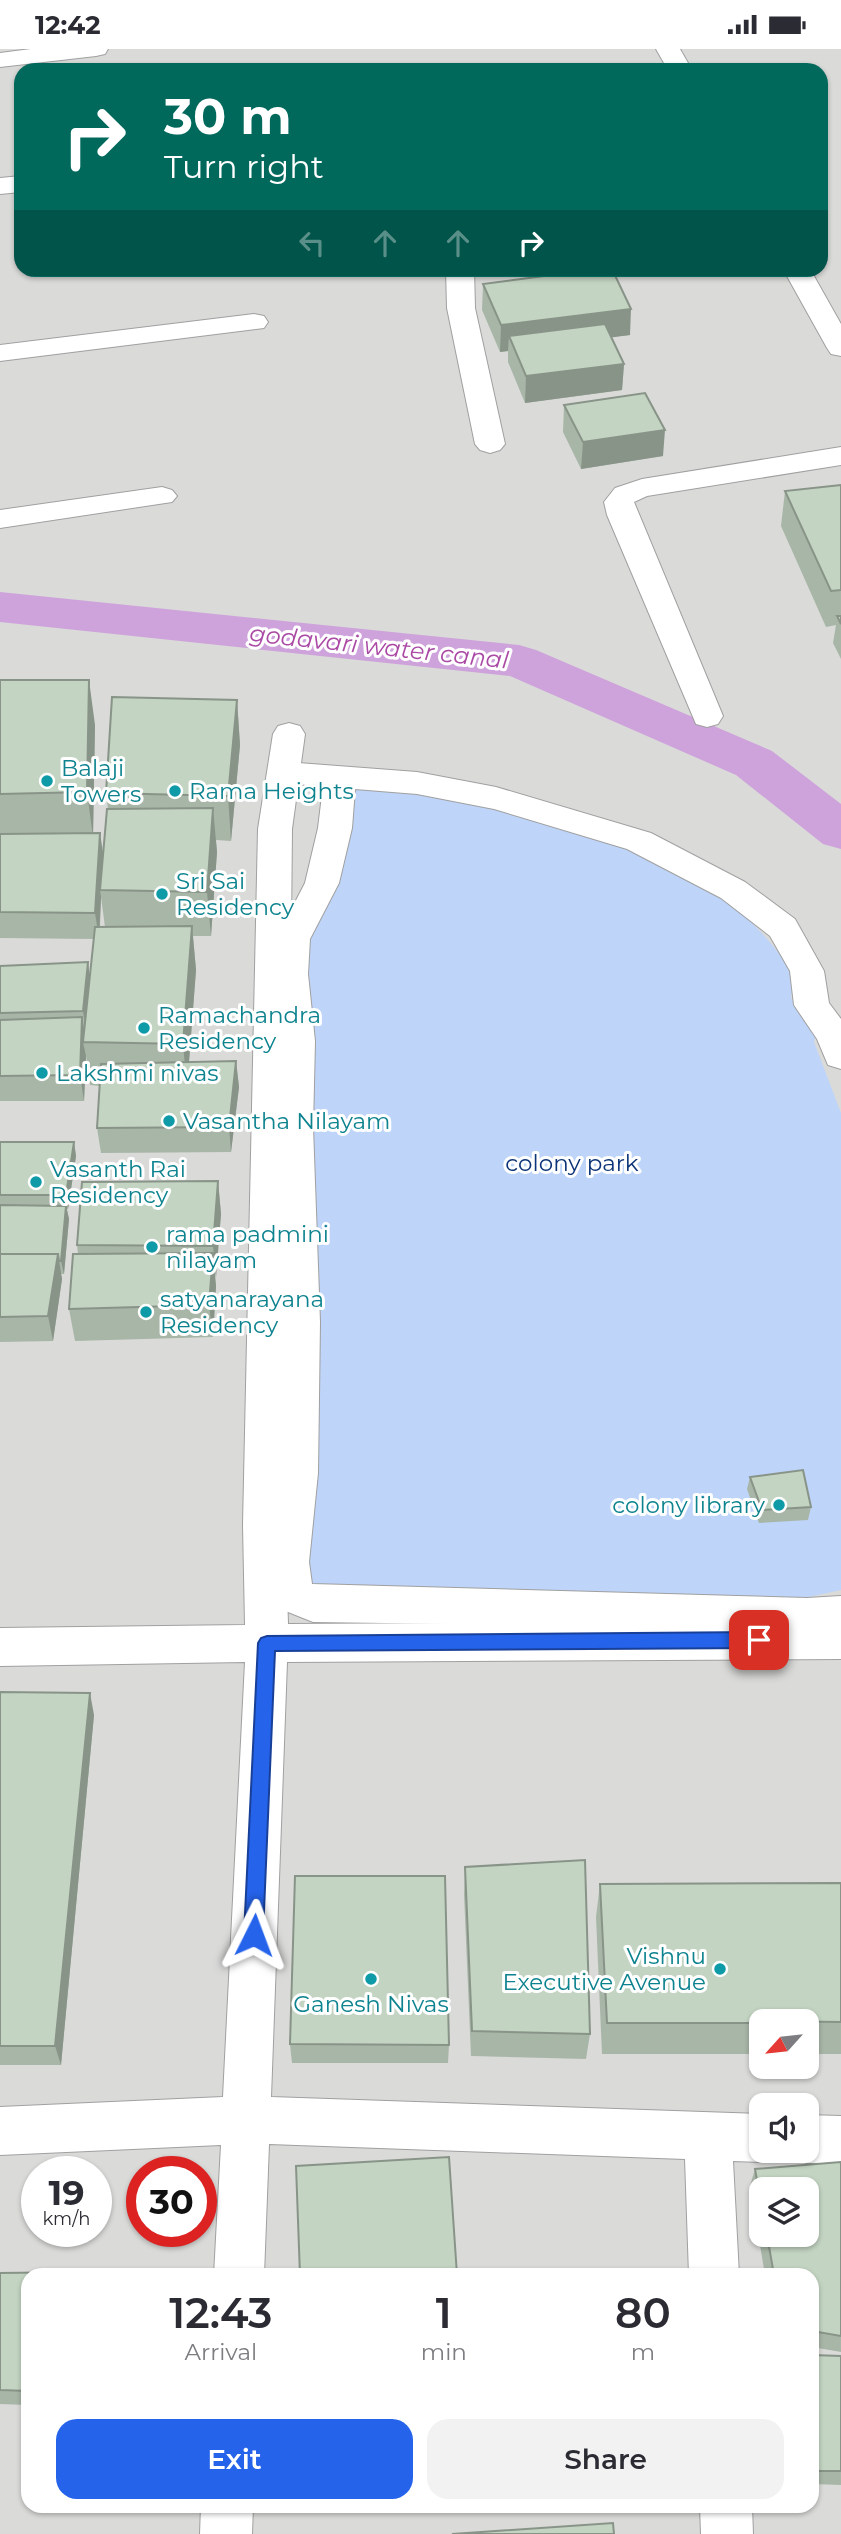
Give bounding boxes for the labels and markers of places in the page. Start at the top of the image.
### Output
place label: Balaji Towers [61,754,141,808]
marker: Balaji Towers [39,773,55,789]
place label: Rama Heights [189,777,354,805]
marker: Rama Heights [167,783,183,799]
place label: Sri Sai Residency [176,867,295,921]
marker: Sri Sai Residency [154,886,170,902]
place label: Ramachandra Residency [158,1001,321,1055]
marker: Ramachandra Residency [136,1020,152,1036]
place label: Lakshmi nivas [56,1059,218,1087]
marker: Lakshmi nivas [34,1065,50,1081]
place label: Vasantha Nilayam [183,1107,390,1135]
marker: Vasantha Nilayam [161,1113,177,1129]
place label: Vasanth Rai Residency [50,1155,186,1209]
marker: Vasanth Rai Residency [28,1174,44,1190]
place label: rama padmini nilayam [166,1220,329,1274]
marker: rama padmini nilayam [144,1239,160,1255]
place label: satyanarayana Residency [160,1285,324,1339]
marker: satyanarayana Residency [138,1304,154,1320]
place label: colony library [612,1491,766,1519]
marker: colony library [771,1497,787,1513]
pin [729,1610,789,1670]
place label: Vishnu Executive Avenue [502,1942,706,1996]
marker: Vishnu Executive Avenue [712,1961,728,1977]
marker: Ganesh Nivas [363,1971,379,1987]
place label: Ganesh Nivas [293,1990,449,2018]

